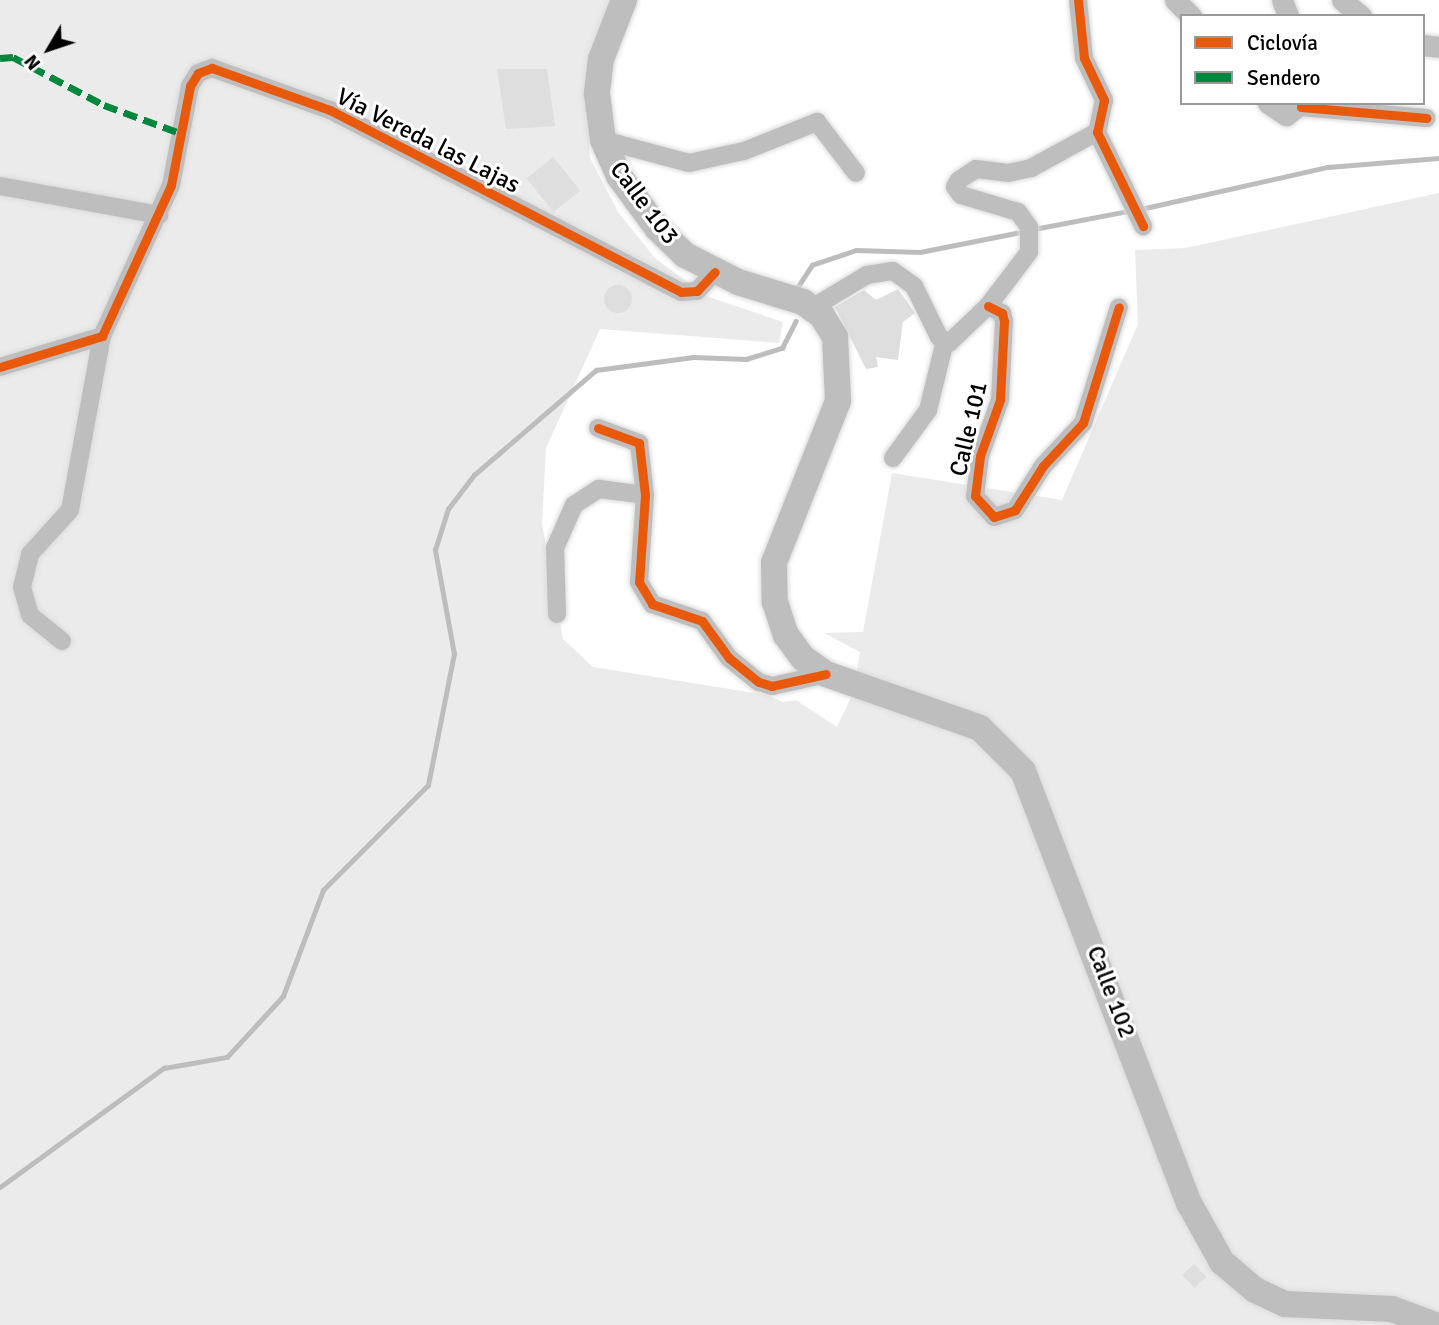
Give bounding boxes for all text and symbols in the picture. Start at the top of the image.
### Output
north arrow [14,14,84,84]
legend [1180,14,1425,105]
text: Ciclovía [1247,30,1318,56]
text: N [19,50,46,75]
text: Sendero [1247,65,1321,91]
street label: Vía Vereda las Lajas [332,82,524,200]
street label: Calle 103 [604,156,684,250]
street label: Calle 101 [944,379,994,479]
street label: Calle 102 [1080,942,1142,1042]

